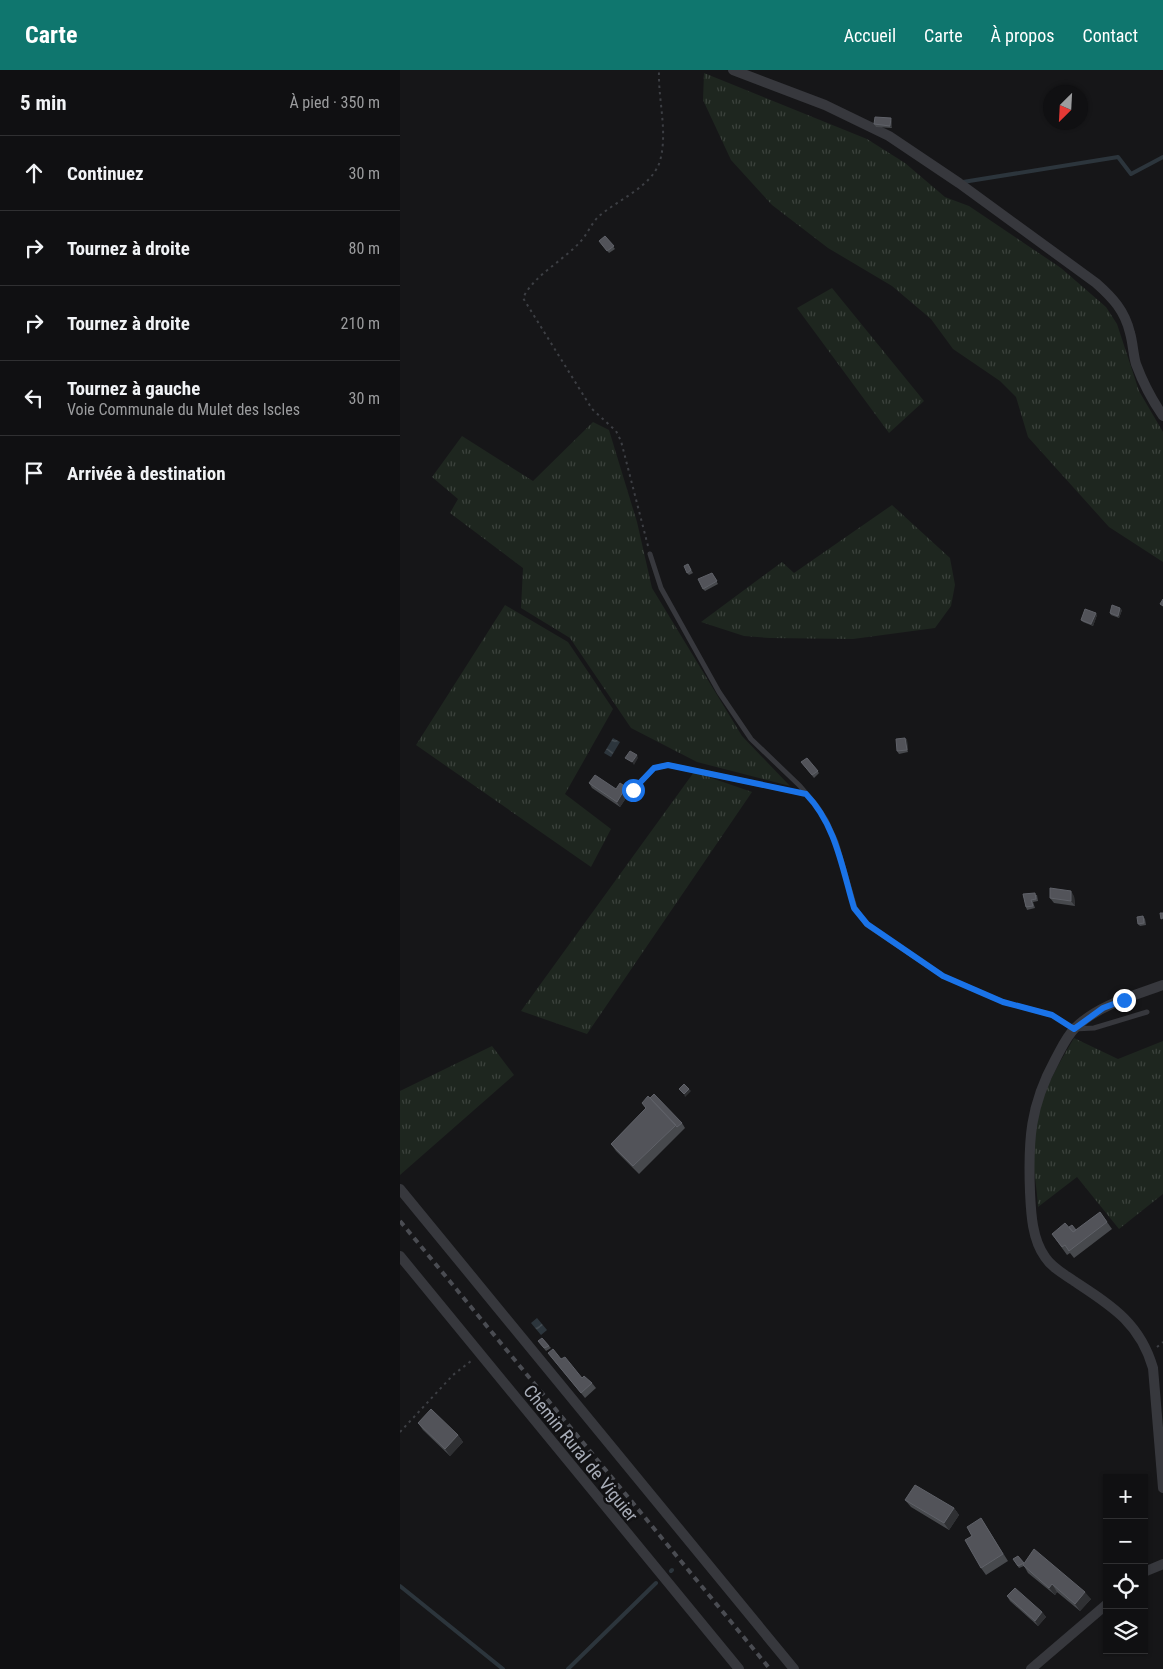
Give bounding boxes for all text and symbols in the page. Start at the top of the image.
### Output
text: Carte [25,21,77,49]
text: Accueil [844,25,896,46]
text: Carte [924,25,963,46]
text: À propos [991,25,1054,46]
text: Contact [1082,25,1138,46]
north arrow [1043,85,1088,130]
text: 5 min [20,91,67,115]
text: À pied · 350 m [289,93,380,112]
icon: ahead [20,159,48,187]
text: Continuez [67,162,144,185]
text: 30 m [348,164,380,183]
icon: right [20,234,48,262]
text: Tournez à droite [67,237,190,260]
text: 80 m [348,239,380,258]
icon: right [20,309,48,337]
text: Tournez à droite [67,312,190,335]
text: 210 m [341,314,380,333]
text: Tournez à gauche [67,377,200,400]
icon: left [20,384,48,412]
text: 30 m [348,389,380,408]
text: Voie Communale du Mulet des Iscles [67,400,300,419]
icon: arrive [20,459,48,487]
text: Arrivée à destination [67,462,226,485]
route start [622,779,645,802]
route end [1113,989,1136,1012]
street label: Chemin Rural de Viguier [520,1381,643,1526]
map controls [1103,1474,1148,1654]
button: + [1103,1474,1148,1519]
button: − [1103,1519,1148,1564]
button: locate [1103,1564,1148,1609]
button: layers [1103,1609,1148,1654]

